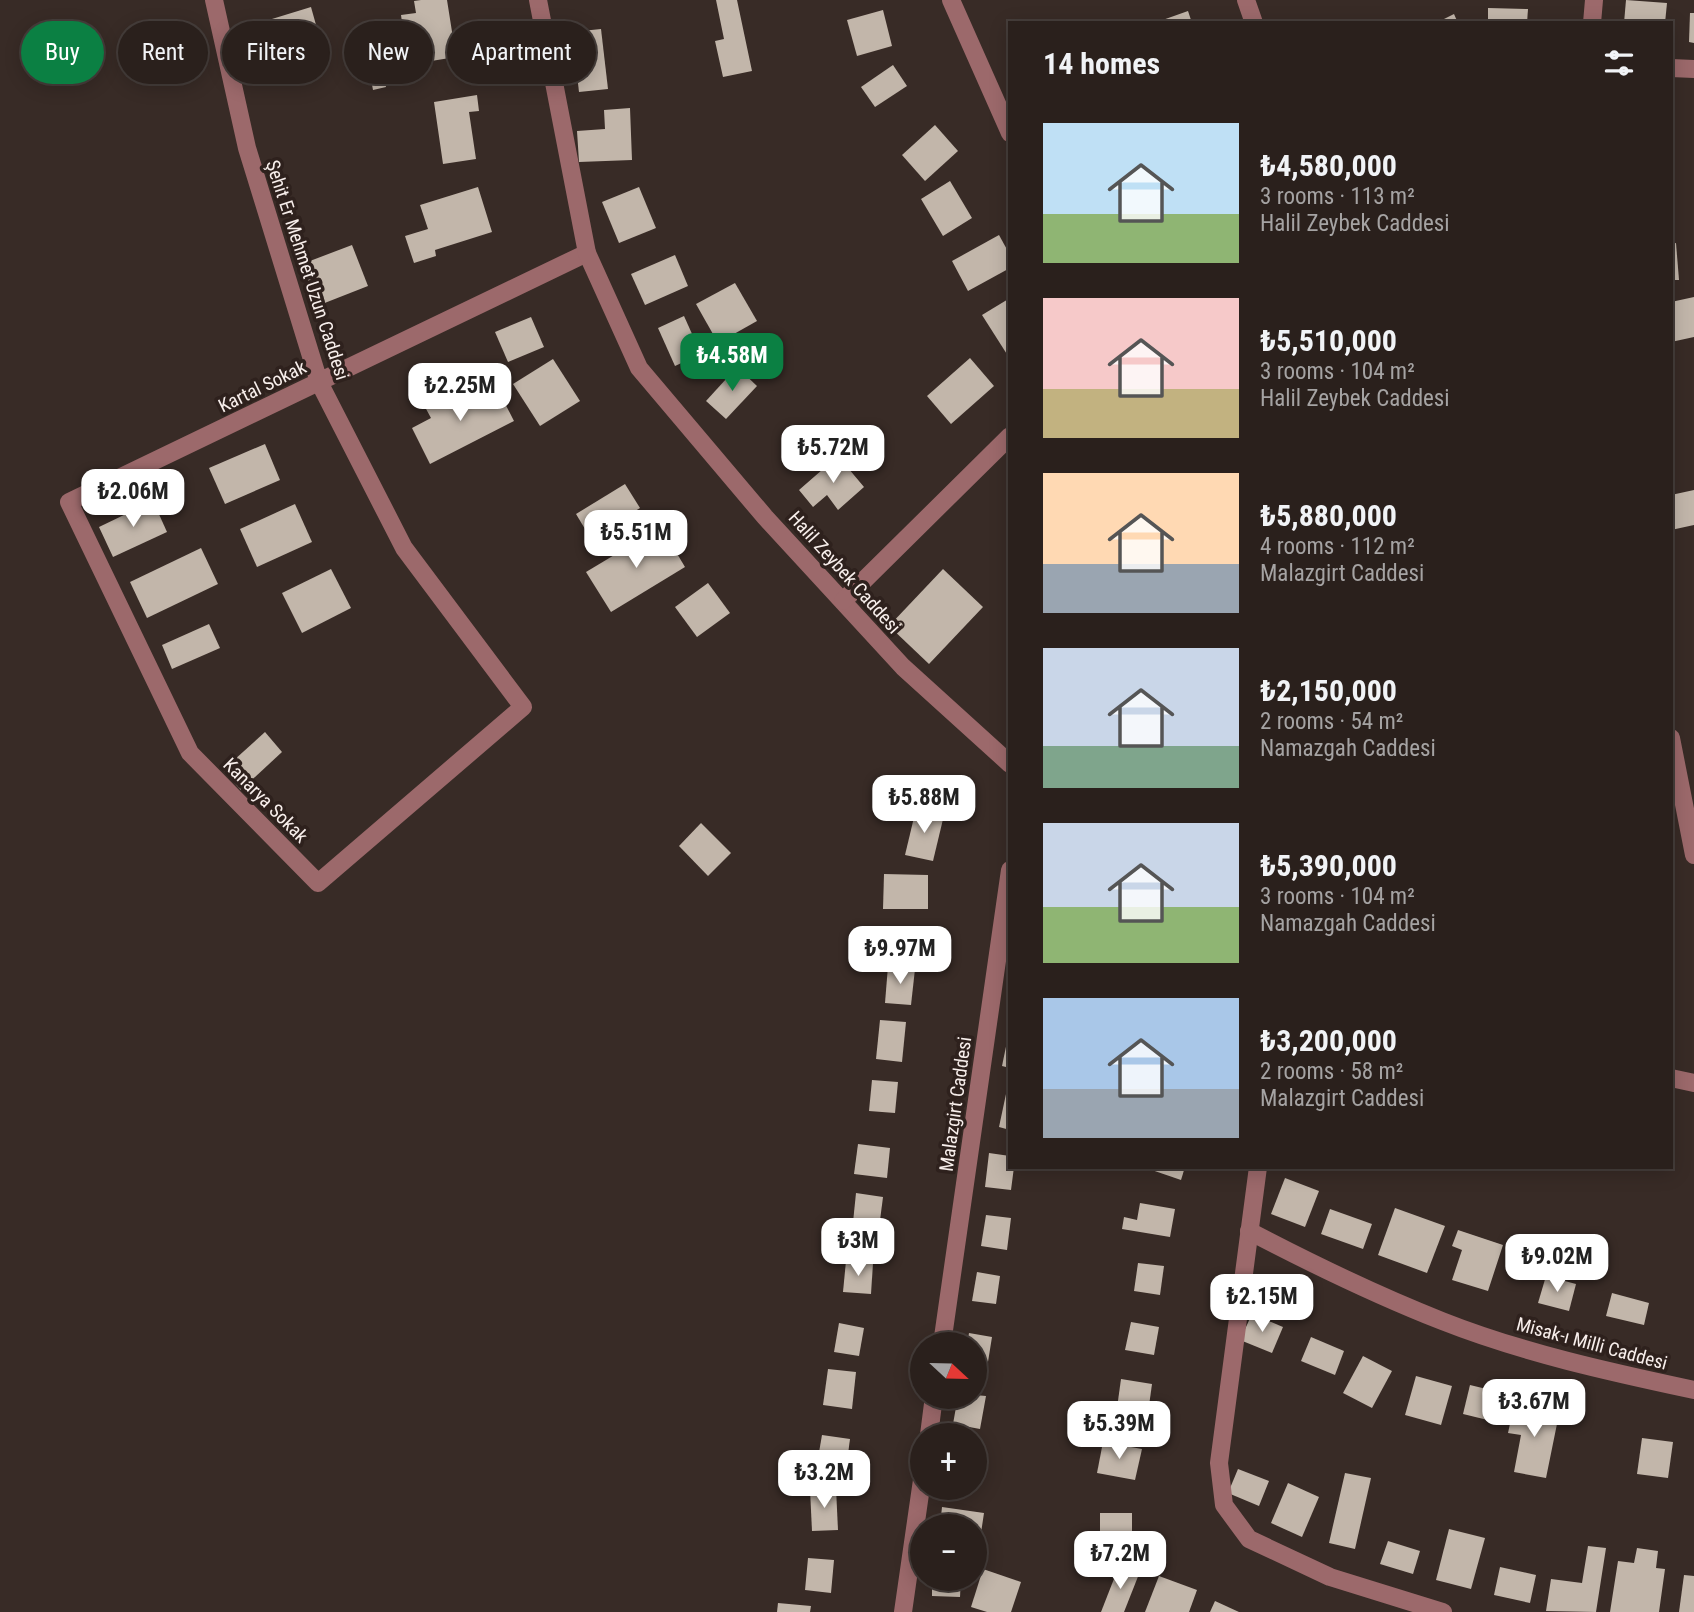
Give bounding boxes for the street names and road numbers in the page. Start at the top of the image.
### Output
street label: Şehit Er Mehmet Uzun Caddesi [261,157,354,383]
street label: Kartal Sokak [215,355,310,418]
street label: Halil Zeybek Caddesi [784,506,906,638]
street label: Kanarya Sokak [218,753,313,848]
street label: Malazgirt Caddesi [935,1035,976,1173]
street label: Misak-ı Milli Caddesi [1514,1312,1670,1375]

